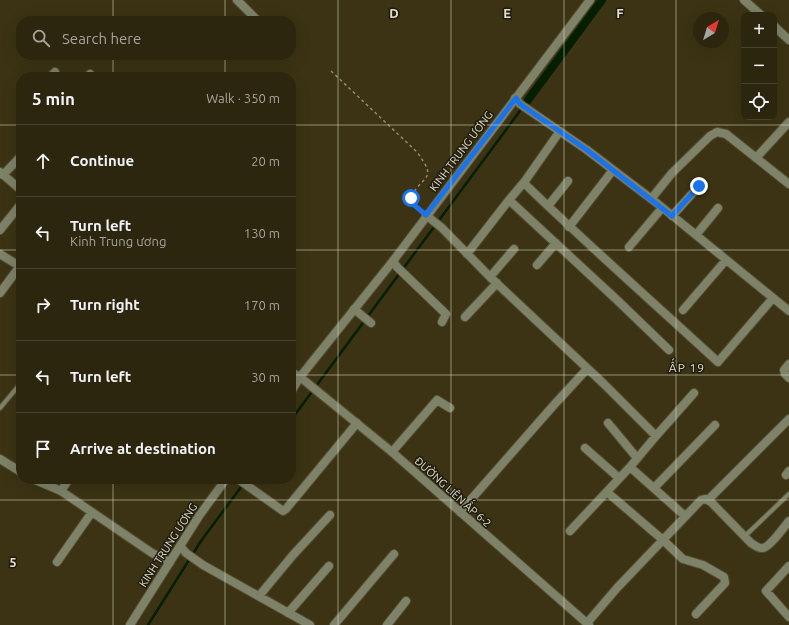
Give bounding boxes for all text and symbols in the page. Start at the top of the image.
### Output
text: D [389,6,399,20]
text: E [503,6,511,20]
text: F [616,6,624,20]
north arrow [693,12,729,48]
map controls [741,12,777,120]
button: + [741,12,777,48]
search box [16,16,296,60]
icon: search [30,27,52,49]
text: Search here [62,30,141,47]
button: − [741,48,777,84]
button: locate [741,84,777,120]
text: 5 min [32,89,75,108]
text: Walk · 350 m [206,91,280,105]
street label: KINH TRUNG ƯƠNG [427,109,495,193]
icon: ahead [32,150,54,172]
text: Continue [70,152,134,169]
text: 20 m [251,154,280,168]
route end [690,177,708,195]
route start [402,189,420,207]
text: Turn left [70,217,131,234]
icon: left [32,222,54,244]
text: 130 m [244,226,280,240]
text: Kinh Trung ương [70,234,166,248]
icon: right [32,294,54,316]
text: Turn right [70,296,140,313]
text: 170 m [244,298,280,312]
district label: ẤP 19 [669,358,705,374]
icon: left [32,366,54,388]
text: Turn left [70,368,131,385]
text: 30 m [251,370,280,384]
icon: arrive [32,438,54,460]
text: Arrive at destination [70,440,216,457]
street label: ĐƯỜNG LIÊN ẤP 6-2 [412,452,496,529]
street label: KINH TRUNG ƯƠNG [137,501,199,589]
text: 5 [9,555,17,569]

